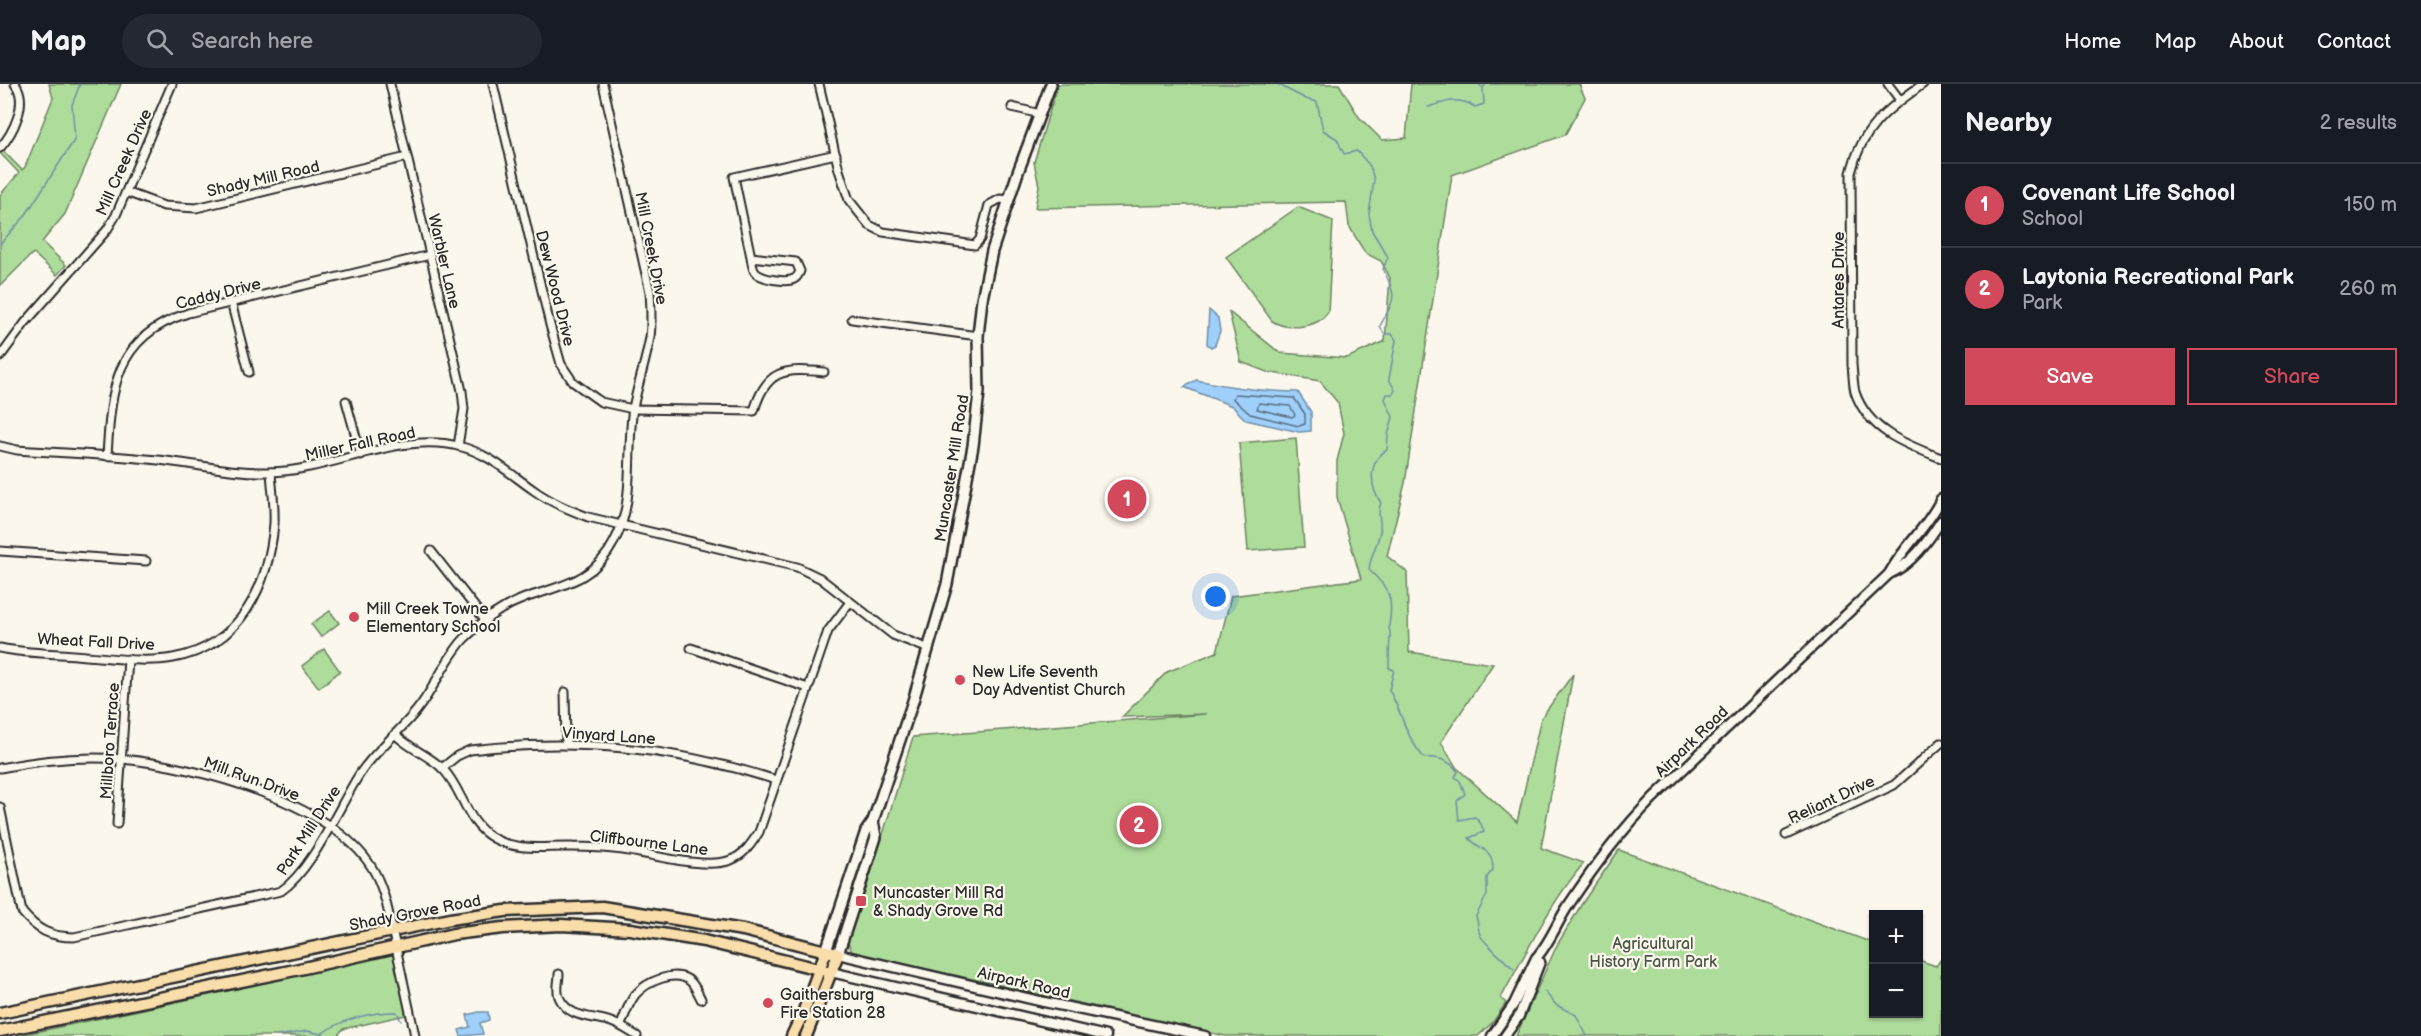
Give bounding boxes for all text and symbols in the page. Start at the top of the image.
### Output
search box [122,14,542,68]
text: Map [30,25,86,58]
icon: search [143,25,176,58]
text: Search here [191,28,313,55]
text: Home [2064,29,2121,54]
text: Map [2154,29,2196,54]
text: About [2229,29,2284,54]
text: Contact [2317,29,2391,54]
street label: Mill Creek Drive [92,106,157,219]
text: Nearby [1965,108,2052,139]
text: 2 results [2320,111,2397,135]
street label: Shady Mill Road [205,157,321,202]
text: Covenant Life School [2022,180,2235,207]
street label: Mill Creek Drive [630,190,671,307]
text: 1 [1980,193,1989,217]
text: 150 m [2344,193,2397,217]
text: School [2022,207,2083,231]
street label: Warbler Lane [423,212,464,311]
street label: Dew Wood Drive [531,229,578,349]
street label: Antares Drive [1830,231,1849,329]
text: Laytonia Recreational Park [2022,264,2294,291]
street label: Caddy Drive [174,275,263,314]
text: 2 [1979,277,1990,301]
text: 260 m [2339,277,2397,301]
text: Park [2022,291,2062,315]
button: Save [1965,348,2175,405]
button: Share [2187,348,2397,405]
street label: Muncaster Mill Road [931,393,974,543]
street label: Miller Fall Road [303,423,417,465]
pin: 1 [1108,476,1146,522]
your location [1201,582,1230,611]
place label: Mill Creek Towne Elementary School [366,600,500,637]
marker: Mill Creek Towne Elementary School [347,610,361,624]
street label: Wheat Fall Drive [37,630,156,655]
place label: New Life Seventh Day Adventist Church [972,663,1125,700]
marker: New Life Seventh Day Adventist Church [953,673,967,687]
street label: Millboro Terrace [97,682,124,800]
street label: Airpark Road [1652,703,1733,782]
street label: Vinyard Lane [561,724,657,749]
street label: Mill Run Drive [201,753,302,806]
street label: Reliant Drive [1785,772,1878,829]
street label: Park Mill Drive [273,782,346,879]
pin: 2 [1120,802,1158,848]
street label: Cliffbourne Lane [589,827,710,860]
place label: Muncaster Mill Rd & Shady Grove Rd [873,884,1004,921]
street label: Shady Grove Road [348,891,483,936]
marker: Muncaster Mill Rd & Shady Grove Rd [854,894,868,908]
map controls [1869,910,1923,1018]
button: + [1869,910,1923,964]
park label: Agricultural History Farm Park [1589,935,1717,972]
street label: Airpark Road [976,964,1072,1003]
button: − [1869,964,1923,1018]
place label: Gaithersburg Fire Station 28 [780,986,885,1023]
marker: Gaithersburg Fire Station 28 [761,996,775,1010]

